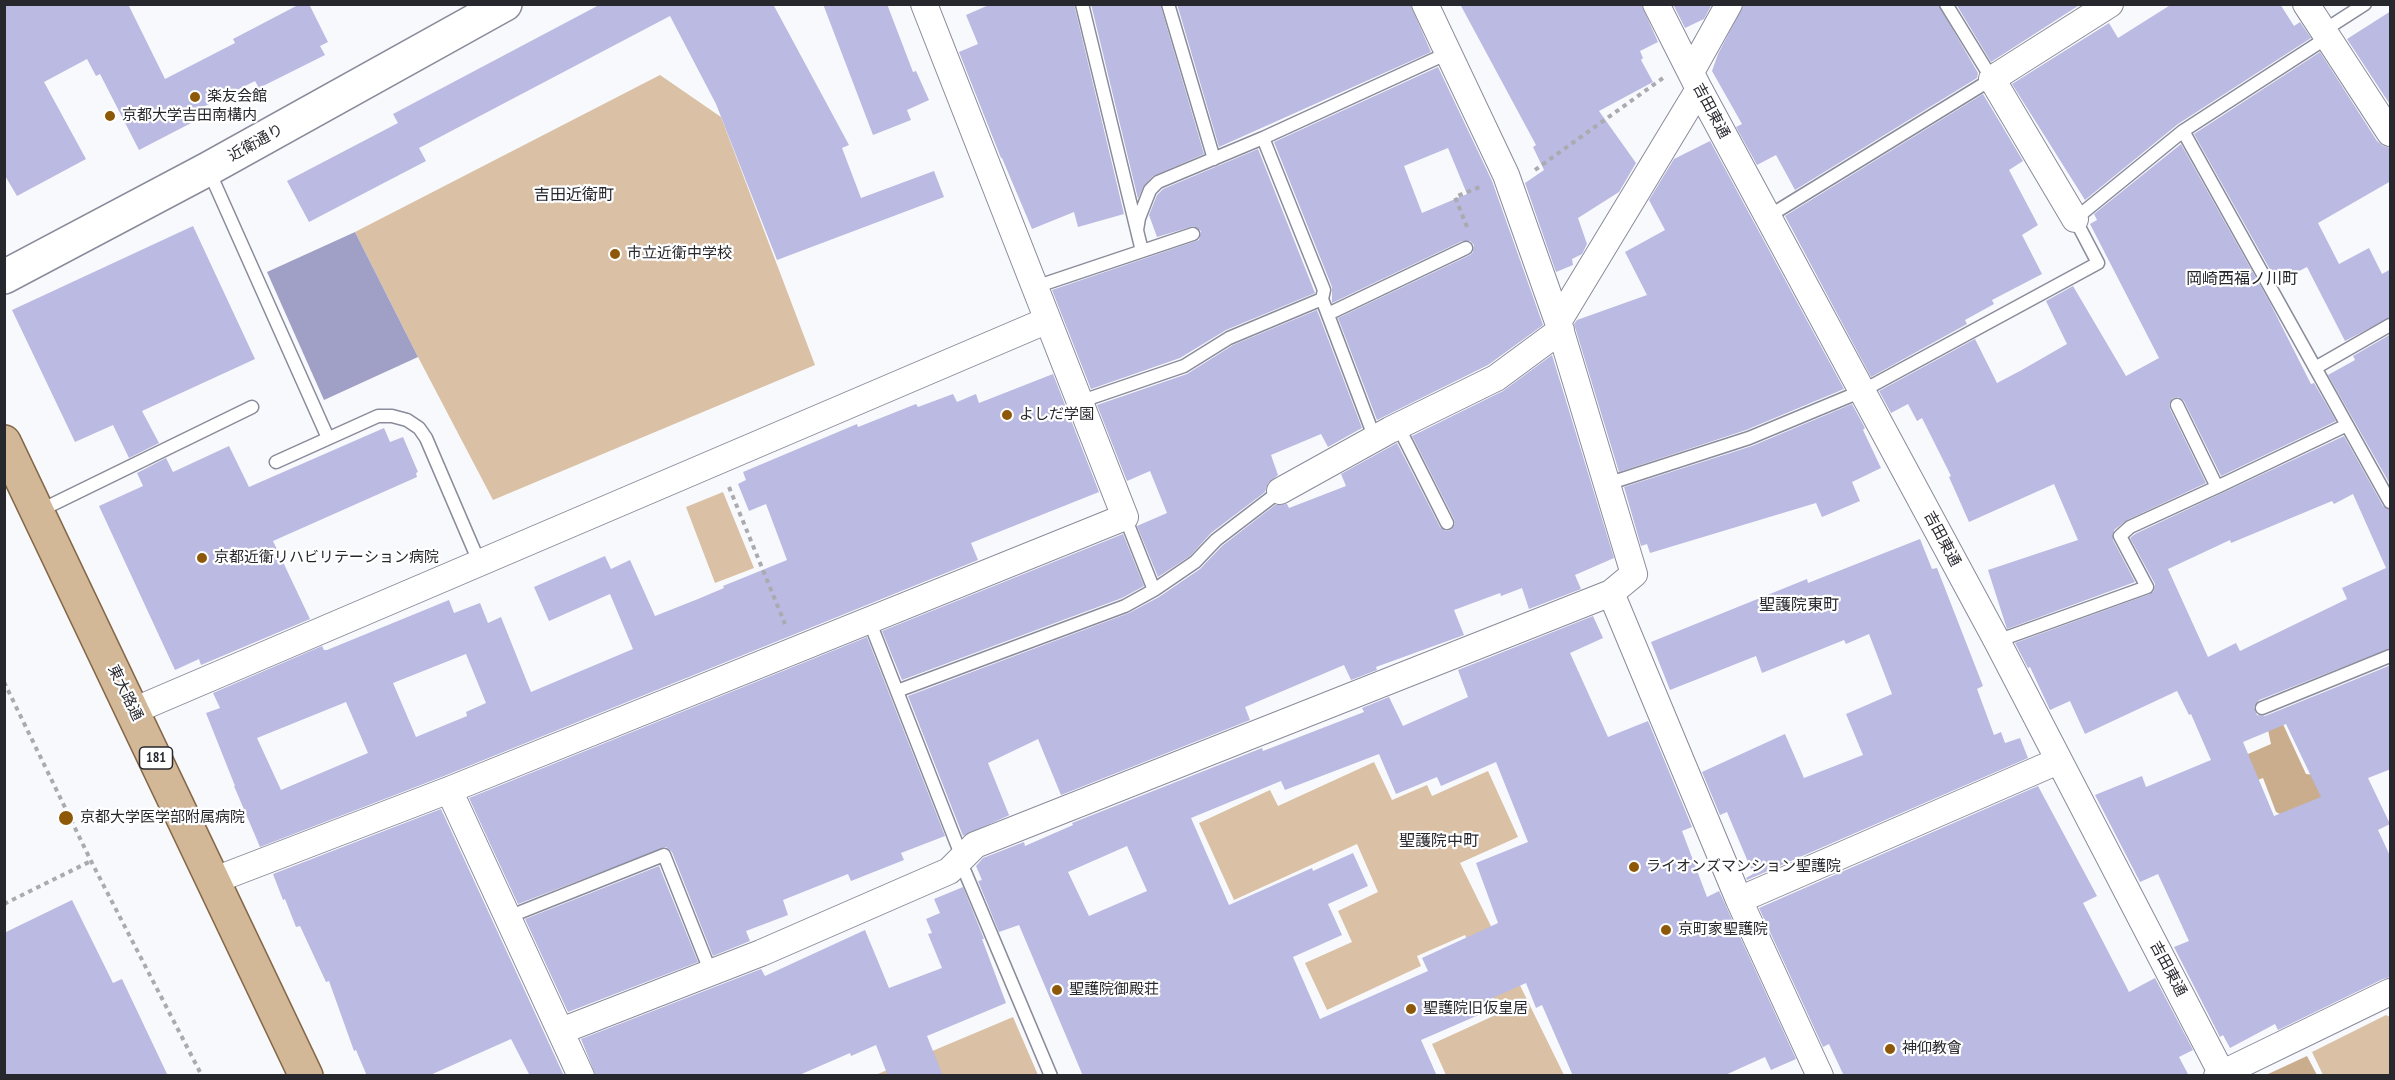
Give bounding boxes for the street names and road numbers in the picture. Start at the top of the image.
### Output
street label: 吉田東通 [1689,80,1733,142]
street label: 近衛通り [225,121,287,165]
street label: 吉田東通 [1920,508,1964,570]
street label: 東大路通 [104,662,146,724]
road number: 181 [140,747,172,769]
street label: 吉田東通 [2146,938,2190,1000]

